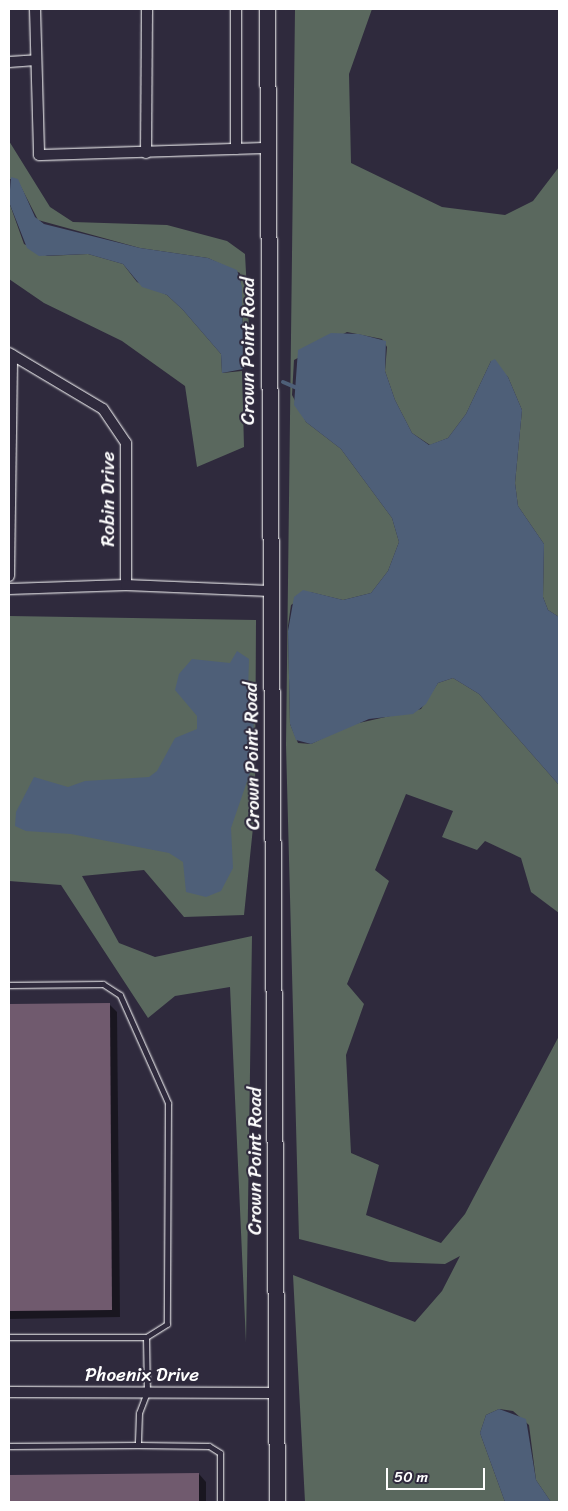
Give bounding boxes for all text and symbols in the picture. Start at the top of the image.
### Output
street label: Crown Point Road [237,277,259,425]
street label: Robin Drive [97,451,119,547]
street label: Crown Point Road [239,682,265,830]
street label: Crown Point Road [244,1087,266,1235]
street label: Phoenix Drive [85,1364,199,1386]
scale bar [388,1458,487,1490]
text: 50 m [394,1464,428,1490]

